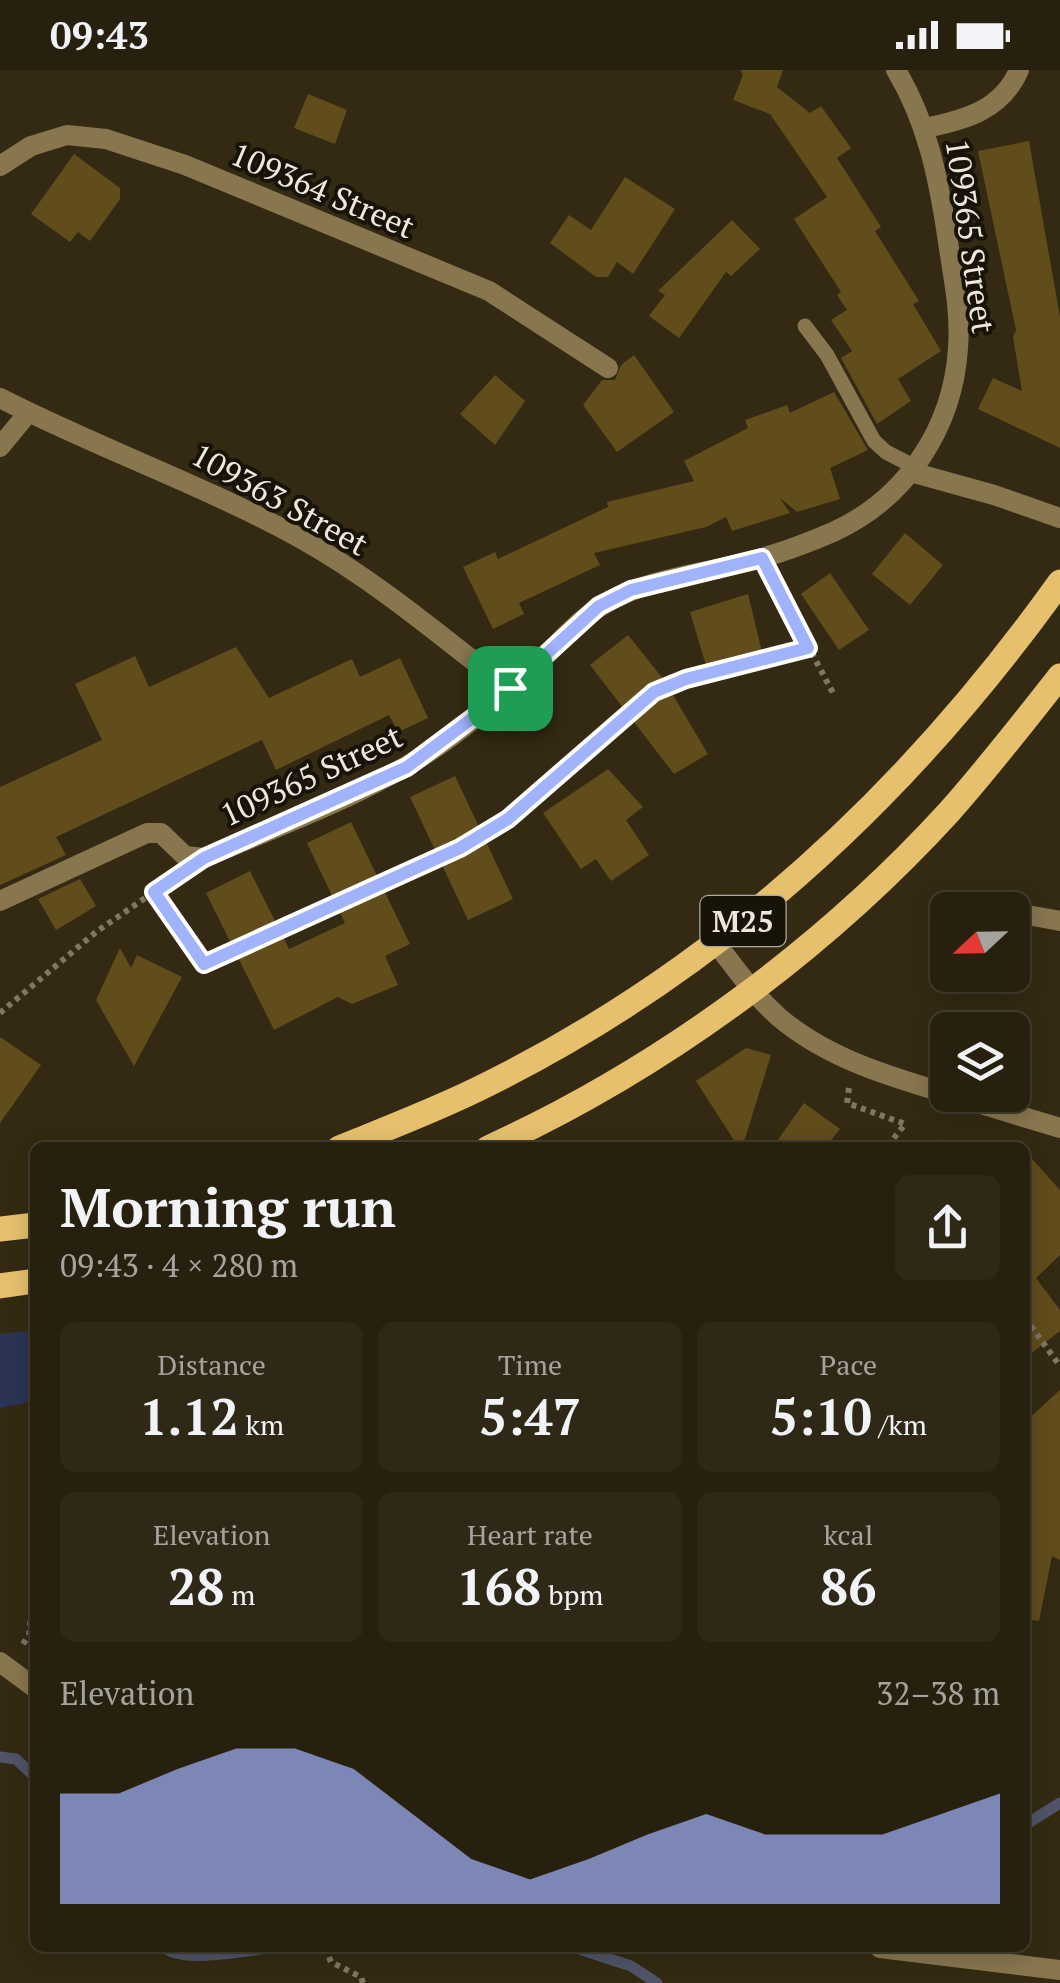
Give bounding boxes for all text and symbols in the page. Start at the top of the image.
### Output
text: 09:43 [50,10,149,60]
street label: 109364 Street [225,132,421,248]
street label: 109365 Street [937,136,1005,336]
street label: 109363 Street [184,433,376,565]
pin [468,646,553,731]
icon: arrive [483,661,538,716]
street label: 109365 Street [214,715,409,835]
north arrow [930,892,1030,992]
map controls [930,892,1030,1112]
road number: M25 [700,896,786,946]
button: layers [930,1012,1030,1112]
text: Morning run [60,1170,396,1243]
button: share [895,1175,1000,1280]
text: 09:43 · 4 × 280 m [60,1244,298,1286]
text: Distance [158,1346,266,1383]
text: Time [498,1346,562,1383]
text: Pace [820,1346,877,1383]
text: 1.12 [139,1383,239,1449]
text: 5:47 [479,1383,581,1449]
text: 5:10 [770,1383,872,1449]
text: km [239,1406,284,1443]
text: /km [872,1406,927,1443]
text: Elevation [153,1516,270,1553]
text: Heart rate [467,1516,593,1553]
text: kcal [823,1516,873,1553]
text: 28 [168,1553,224,1619]
text: 168 [457,1553,541,1619]
text: 86 [820,1553,877,1619]
text: m [224,1576,255,1613]
text: bpm [541,1576,603,1613]
text: Elevation [60,1672,194,1714]
text: 32–38 m [876,1672,1000,1714]

